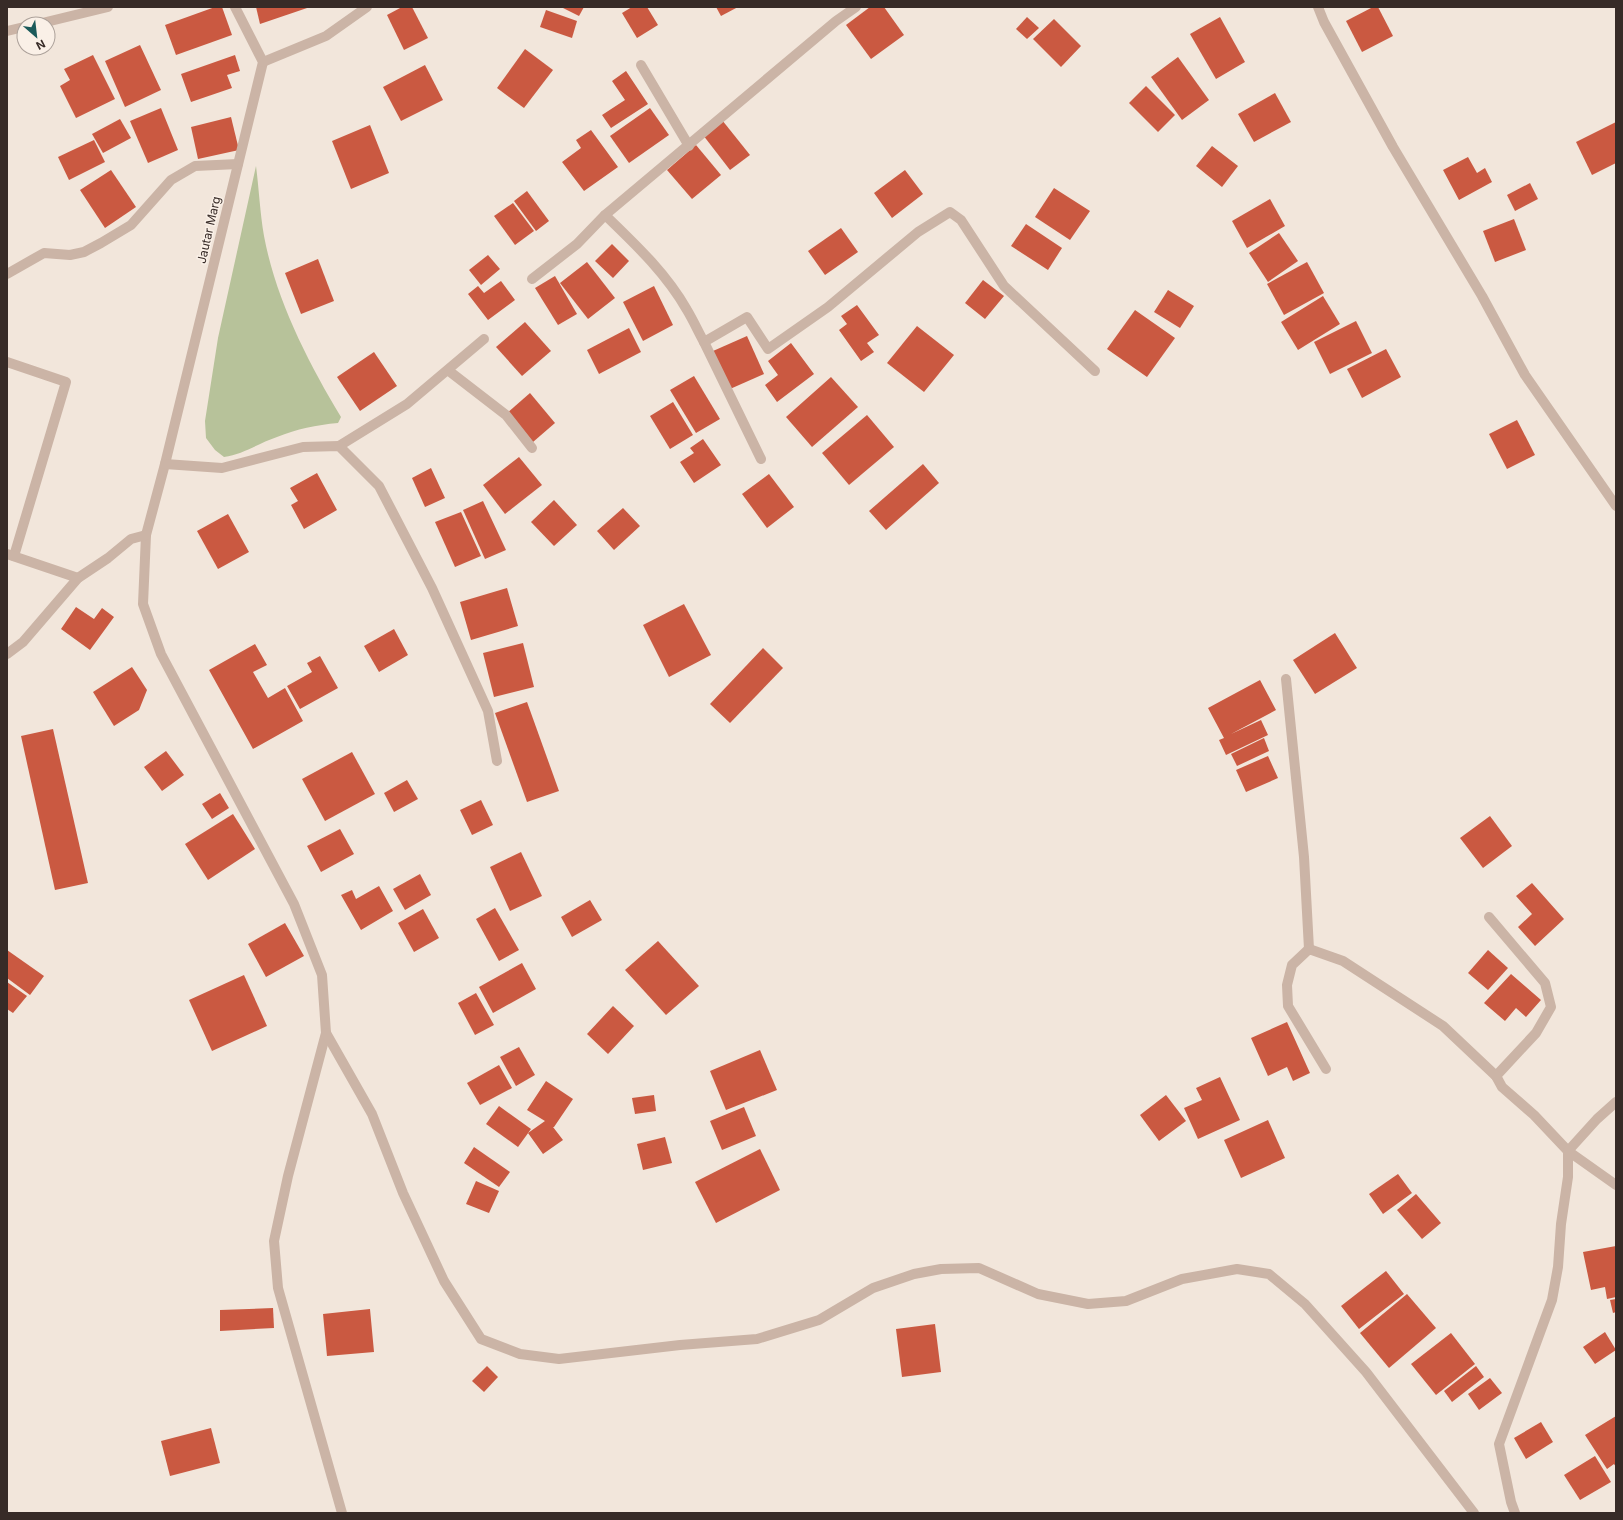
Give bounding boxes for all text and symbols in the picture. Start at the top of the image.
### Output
north arrow [16,16,56,56]
text: N [34,37,48,53]
street label: Jautar Marg [193,195,224,265]

